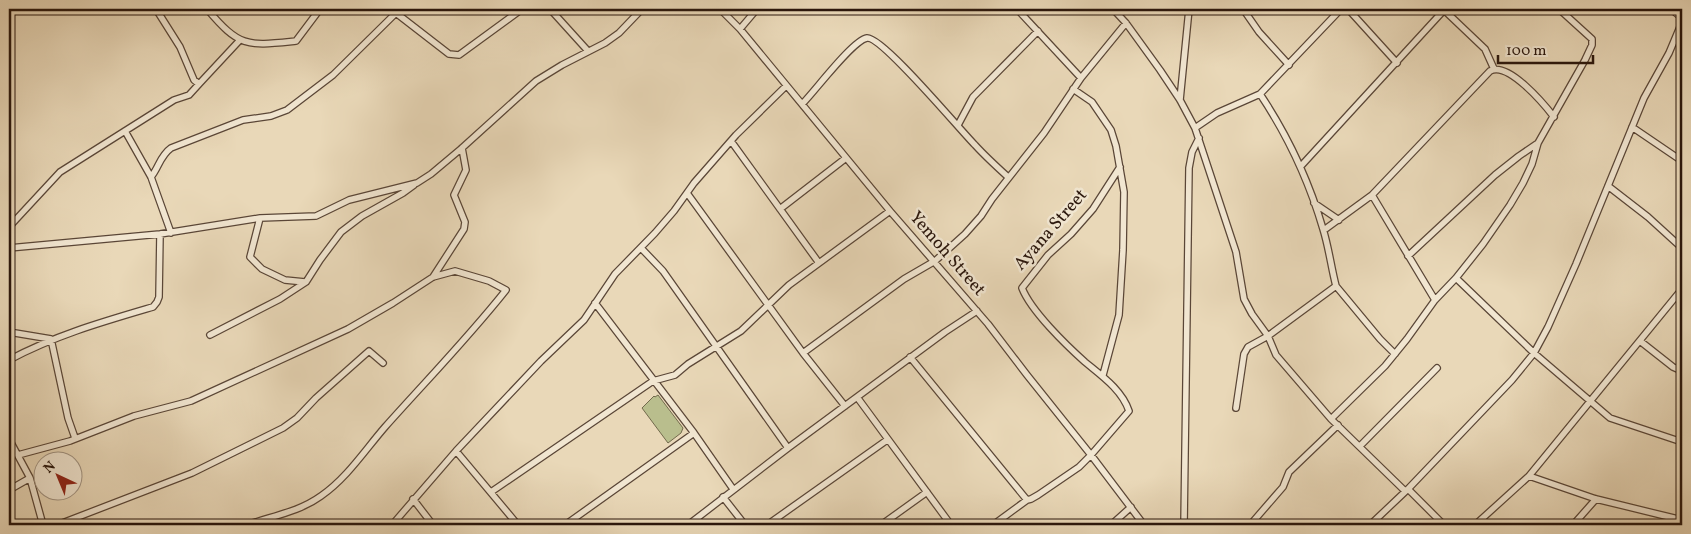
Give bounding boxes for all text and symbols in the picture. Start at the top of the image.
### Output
scale bar [1498,32,1594,64]
text: 100 m [1506,41,1546,62]
street label: Ayana Street [1009,184,1093,276]
street label: Yemoh Street [903,206,991,302]
north arrow [32,452,82,502]
text: N [40,457,60,478]

